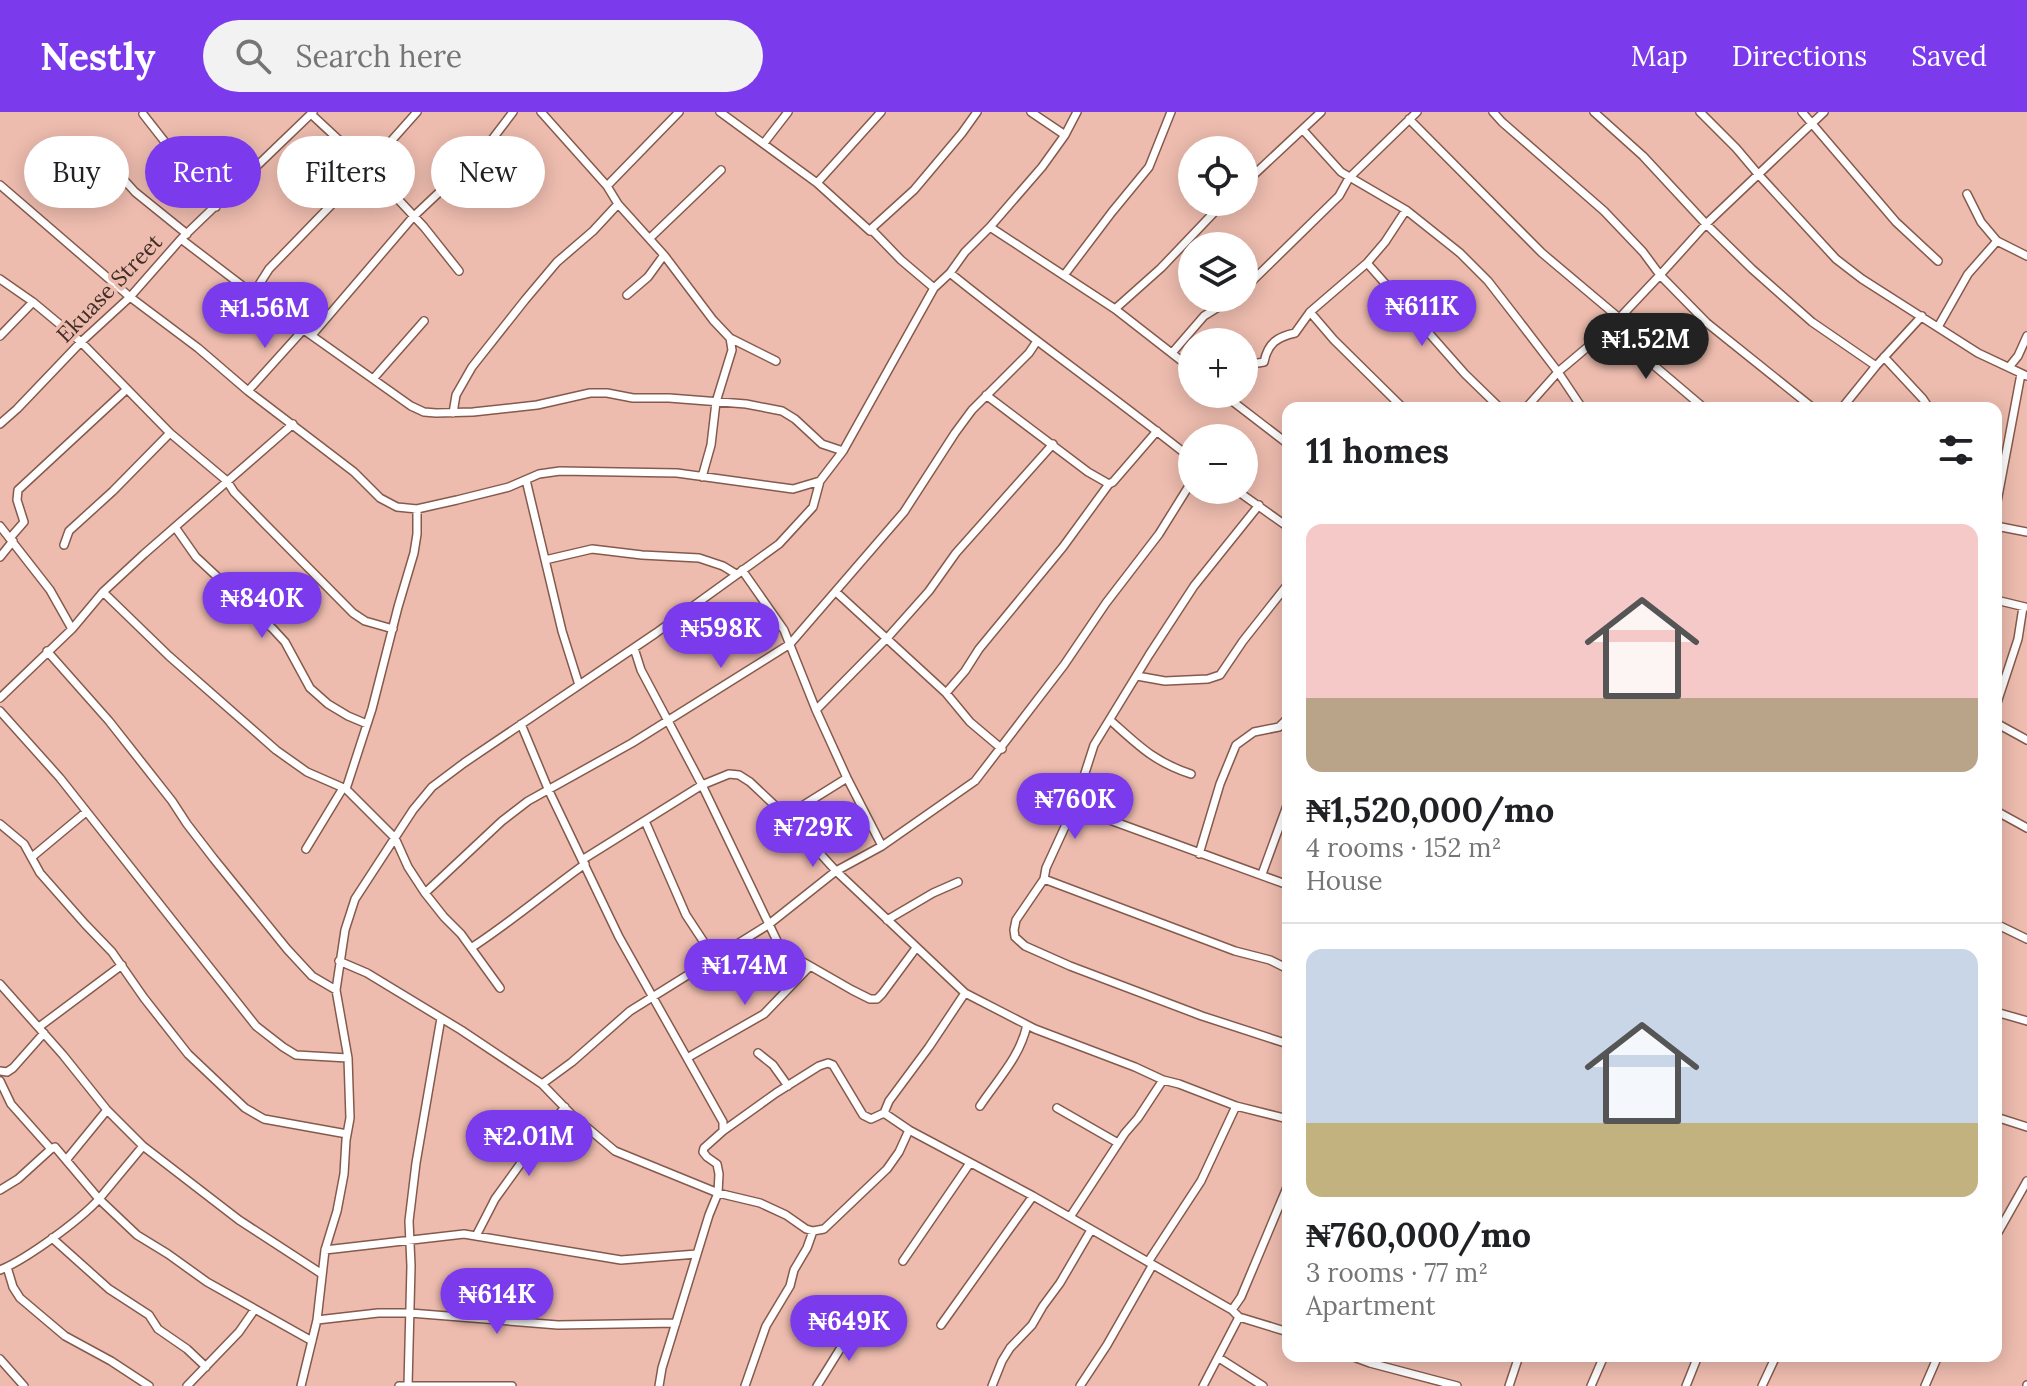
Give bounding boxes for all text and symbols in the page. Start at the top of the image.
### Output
search box [203,20,763,92]
text: Nestly [40,32,155,80]
icon: search [231,34,275,78]
text: Search here [295,37,462,75]
text: Map [1631,38,1688,74]
text: Directions [1732,38,1867,74]
text: Saved [1911,38,1987,74]
chip: Buy [24,136,129,208]
chip: Rent [145,136,261,208]
chip: Filters [277,136,415,208]
chip: New [431,136,545,208]
map controls [1178,136,1258,504]
button: locate [1178,136,1258,216]
street label: Ekuase Street [50,227,168,348]
button: layers [1178,232,1258,312]
pin: ₦611K [1366,280,1478,348]
pin: ₦1.56M [200,282,330,350]
text: ₦611K [1385,289,1459,322]
text: ₦1.56M [220,291,310,324]
pin: ₦1.52M [1581,313,1711,381]
text: ₦1.52M [1602,322,1690,355]
button: + [1178,328,1258,408]
button: − [1178,424,1258,504]
icon: filters [1934,428,1978,472]
text: 11 homes [1306,429,1449,472]
pin: ₦840K [206,572,318,640]
icon: home [1570,576,1714,720]
text: ₦840K [221,581,303,614]
pin: ₦598K [665,602,777,670]
text: ₦598K [680,611,762,644]
pin: ₦760K [1019,773,1131,841]
text: ₦760K [1035,782,1115,815]
text: ₦1,520,000/mo [1306,788,1554,831]
pin: ₦729K [757,801,869,869]
text: ₦729K [774,810,852,843]
text: 4 rooms · 152 m² [1306,831,1502,864]
text: House [1306,864,1383,897]
pin: ₦1.74M [680,939,810,1007]
text: ₦1.74M [702,948,788,981]
icon: home [1570,1001,1714,1145]
pin: ₦2.01M [464,1110,594,1178]
text: ₦2.01M [484,1119,574,1152]
text: ₦760,000/mo [1306,1213,1531,1256]
text: 3 rooms · 77 m² [1306,1256,1488,1289]
pin: ₦614K [441,1268,553,1336]
text: ₦614K [458,1277,536,1310]
text: Apartment [1306,1289,1436,1322]
pin: ₦649K [793,1295,905,1363]
text: ₦649K [808,1304,890,1337]

